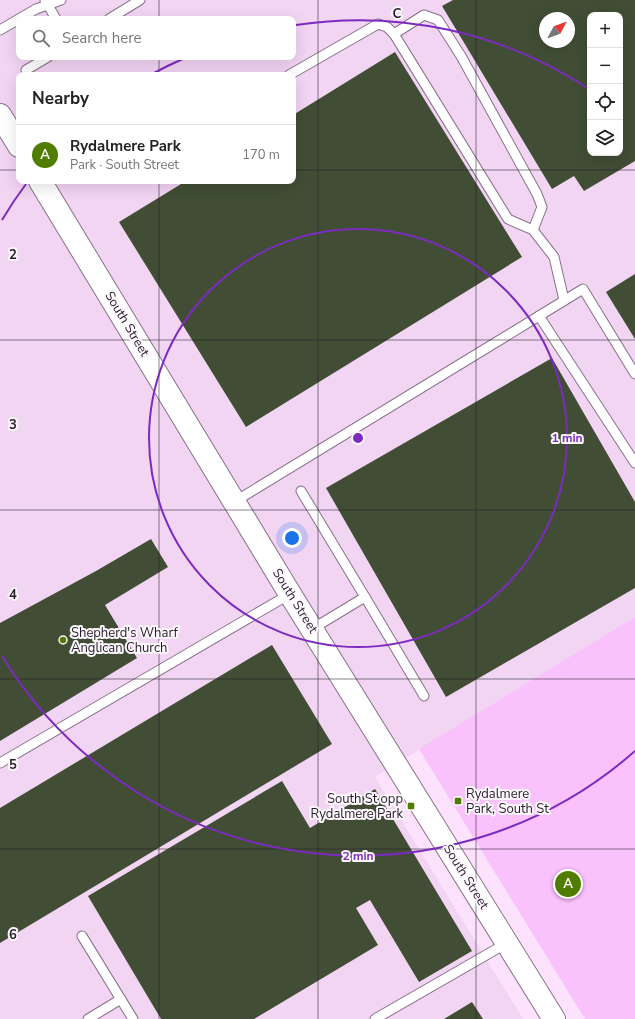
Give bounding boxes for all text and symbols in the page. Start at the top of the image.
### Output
text: C [393,5,402,23]
north arrow [539,12,575,48]
map controls [587,12,623,156]
button: + [587,12,623,48]
search box [16,16,296,60]
icon: search [30,27,52,49]
text: Search here [62,28,142,48]
button: − [587,48,623,84]
button: locate [587,84,623,120]
text: Nearby [32,87,89,110]
button: layers [587,120,623,156]
text: Rydalmere Park [70,136,181,156]
text: A [40,146,50,164]
text: 170 m [242,146,280,164]
text: Park · South Street [70,156,179,174]
text: 2 [9,246,17,264]
street label: South Street [100,288,154,360]
text: 3 [9,416,17,434]
text: 1 min [551,430,583,446]
centre of rings [351,431,365,445]
your location [282,528,302,548]
street label: South Street [268,565,322,637]
text: 4 [9,586,17,604]
place label: Shepherd's Wharf Anglican Church [71,624,178,657]
marker: Shepherd's Wharf Anglican Church [58,635,68,645]
text: 5 [9,756,17,774]
place label: Rydalmere Park, South St [466,785,549,818]
place label: South St opp Rydalmere Park [311,790,403,823]
marker: Rydalmere Park, South St [453,796,463,806]
marker: South St opp Rydalmere Park [406,801,416,811]
street label: South Street [439,841,493,913]
text: 2 min [342,848,374,864]
pin: A [555,869,581,899]
text: 6 [9,926,17,944]

